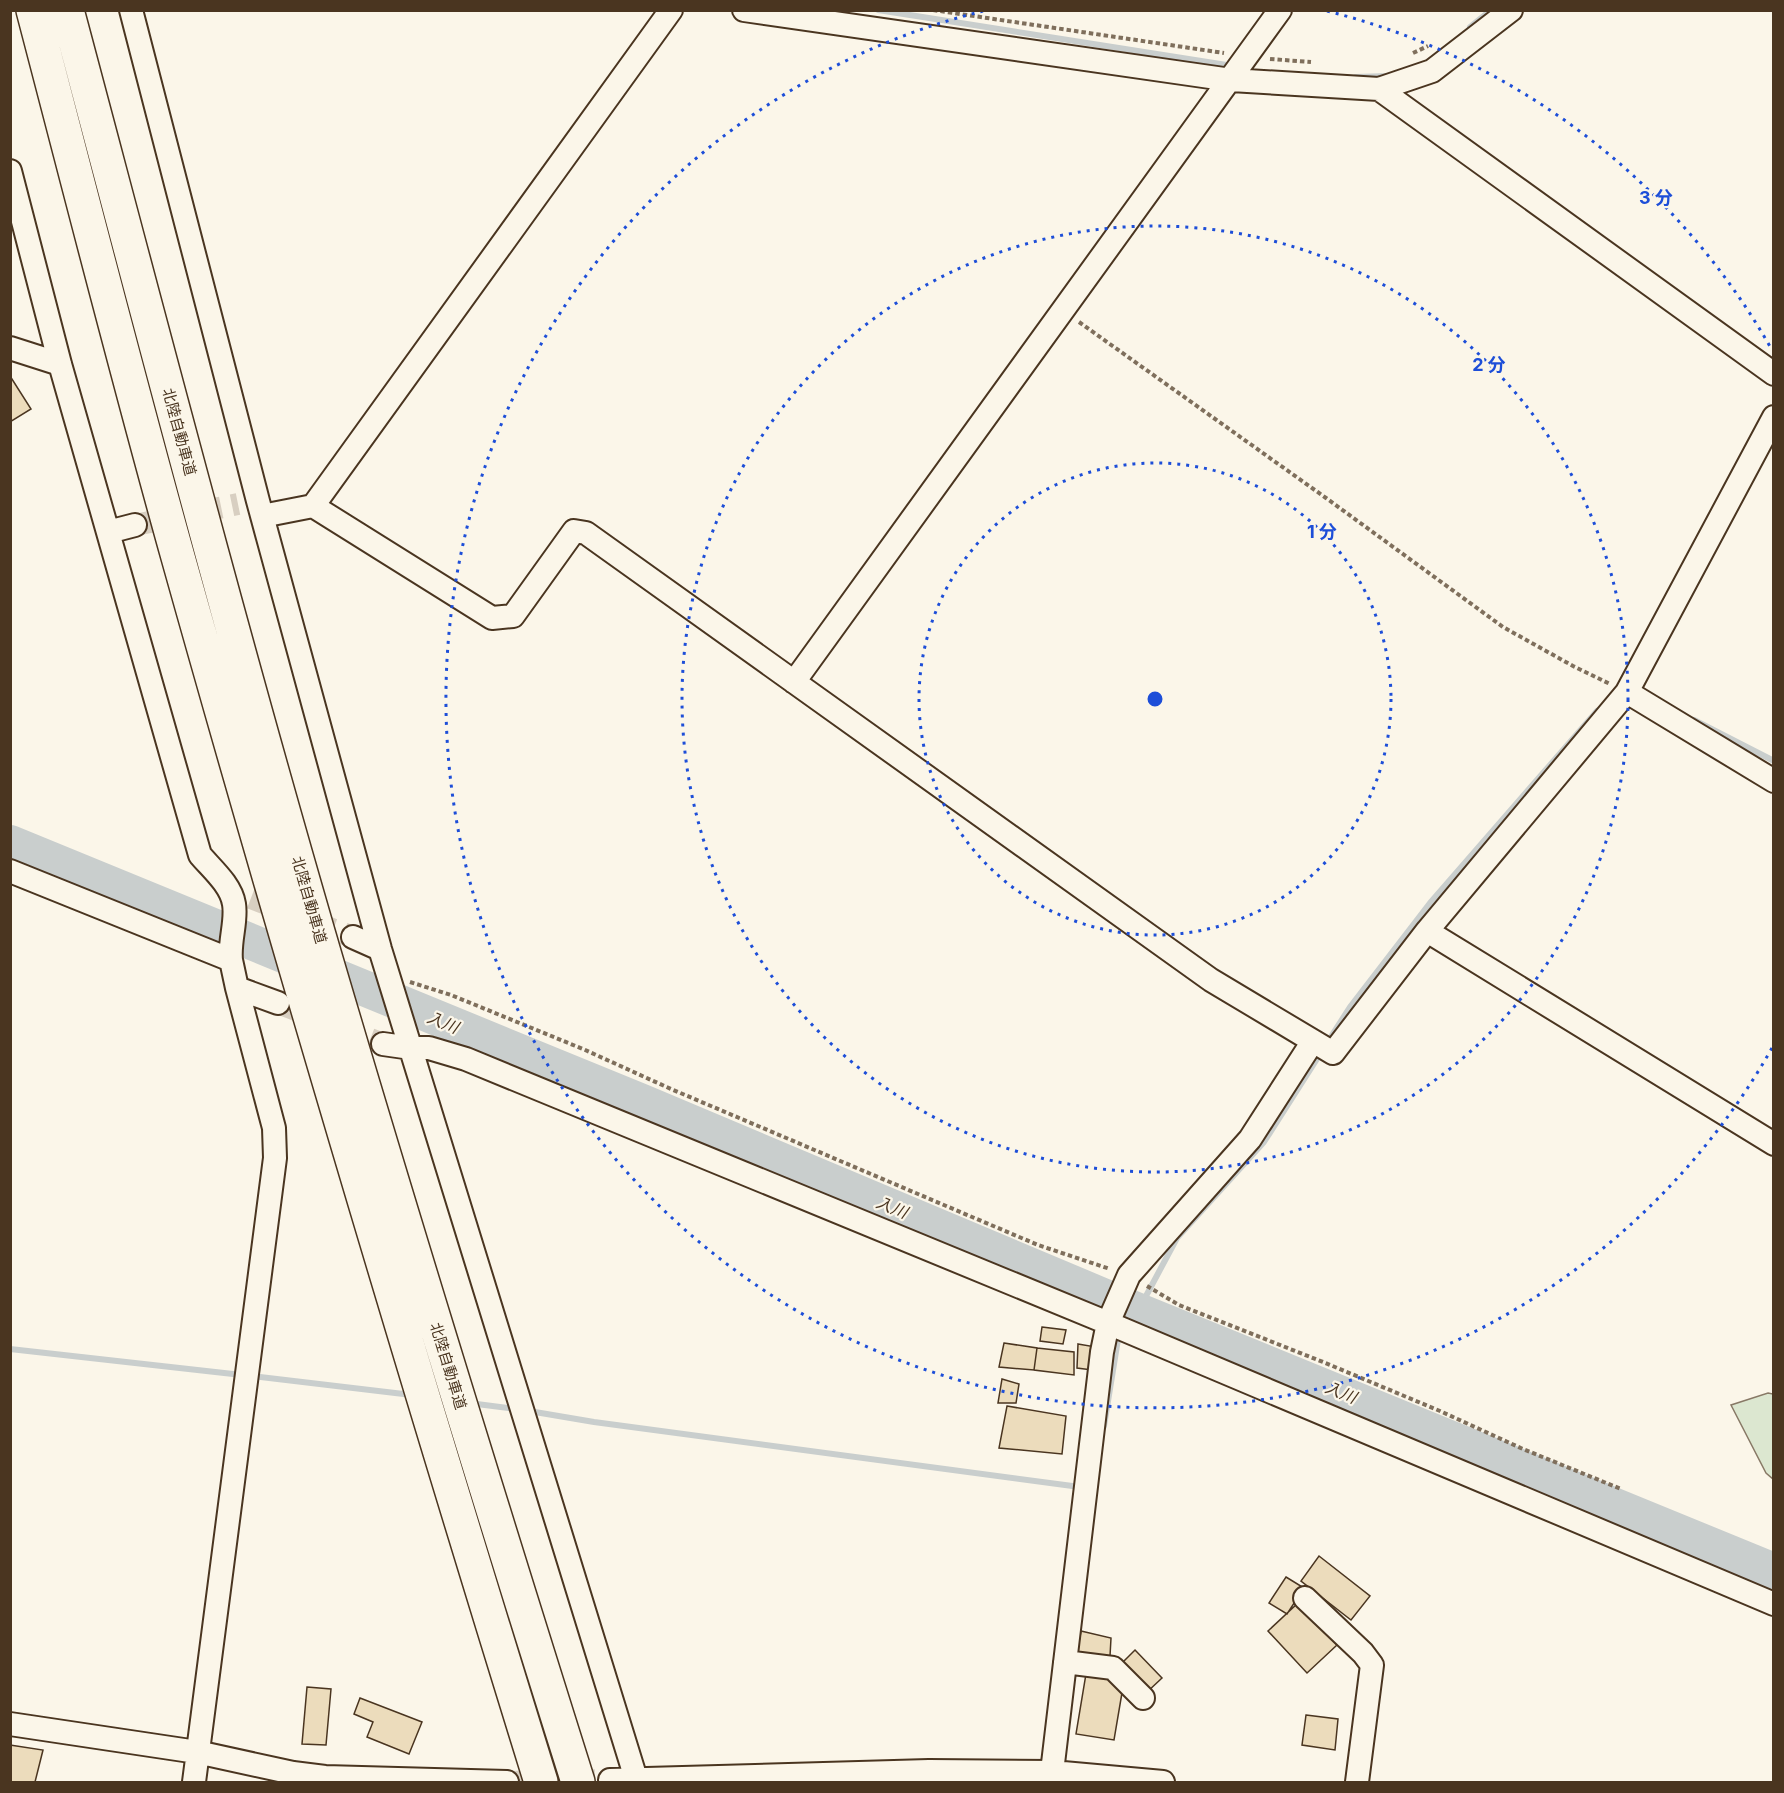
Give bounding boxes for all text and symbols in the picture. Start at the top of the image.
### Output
text: 3 分 [1639,187,1673,208]
text: 2 分 [1472,354,1506,375]
street label: 北陸自動車道 [159,386,200,478]
text: 1 分 [1307,521,1337,542]
centre of rings [1145,689,1165,709]
street label: 北陸自動車道 [288,854,331,946]
water label: 入川 [424,1007,463,1038]
water label: 入川 [873,1192,912,1223]
street label: 北陸自動車道 [426,1320,471,1412]
water label: 入川 [1322,1377,1361,1408]

